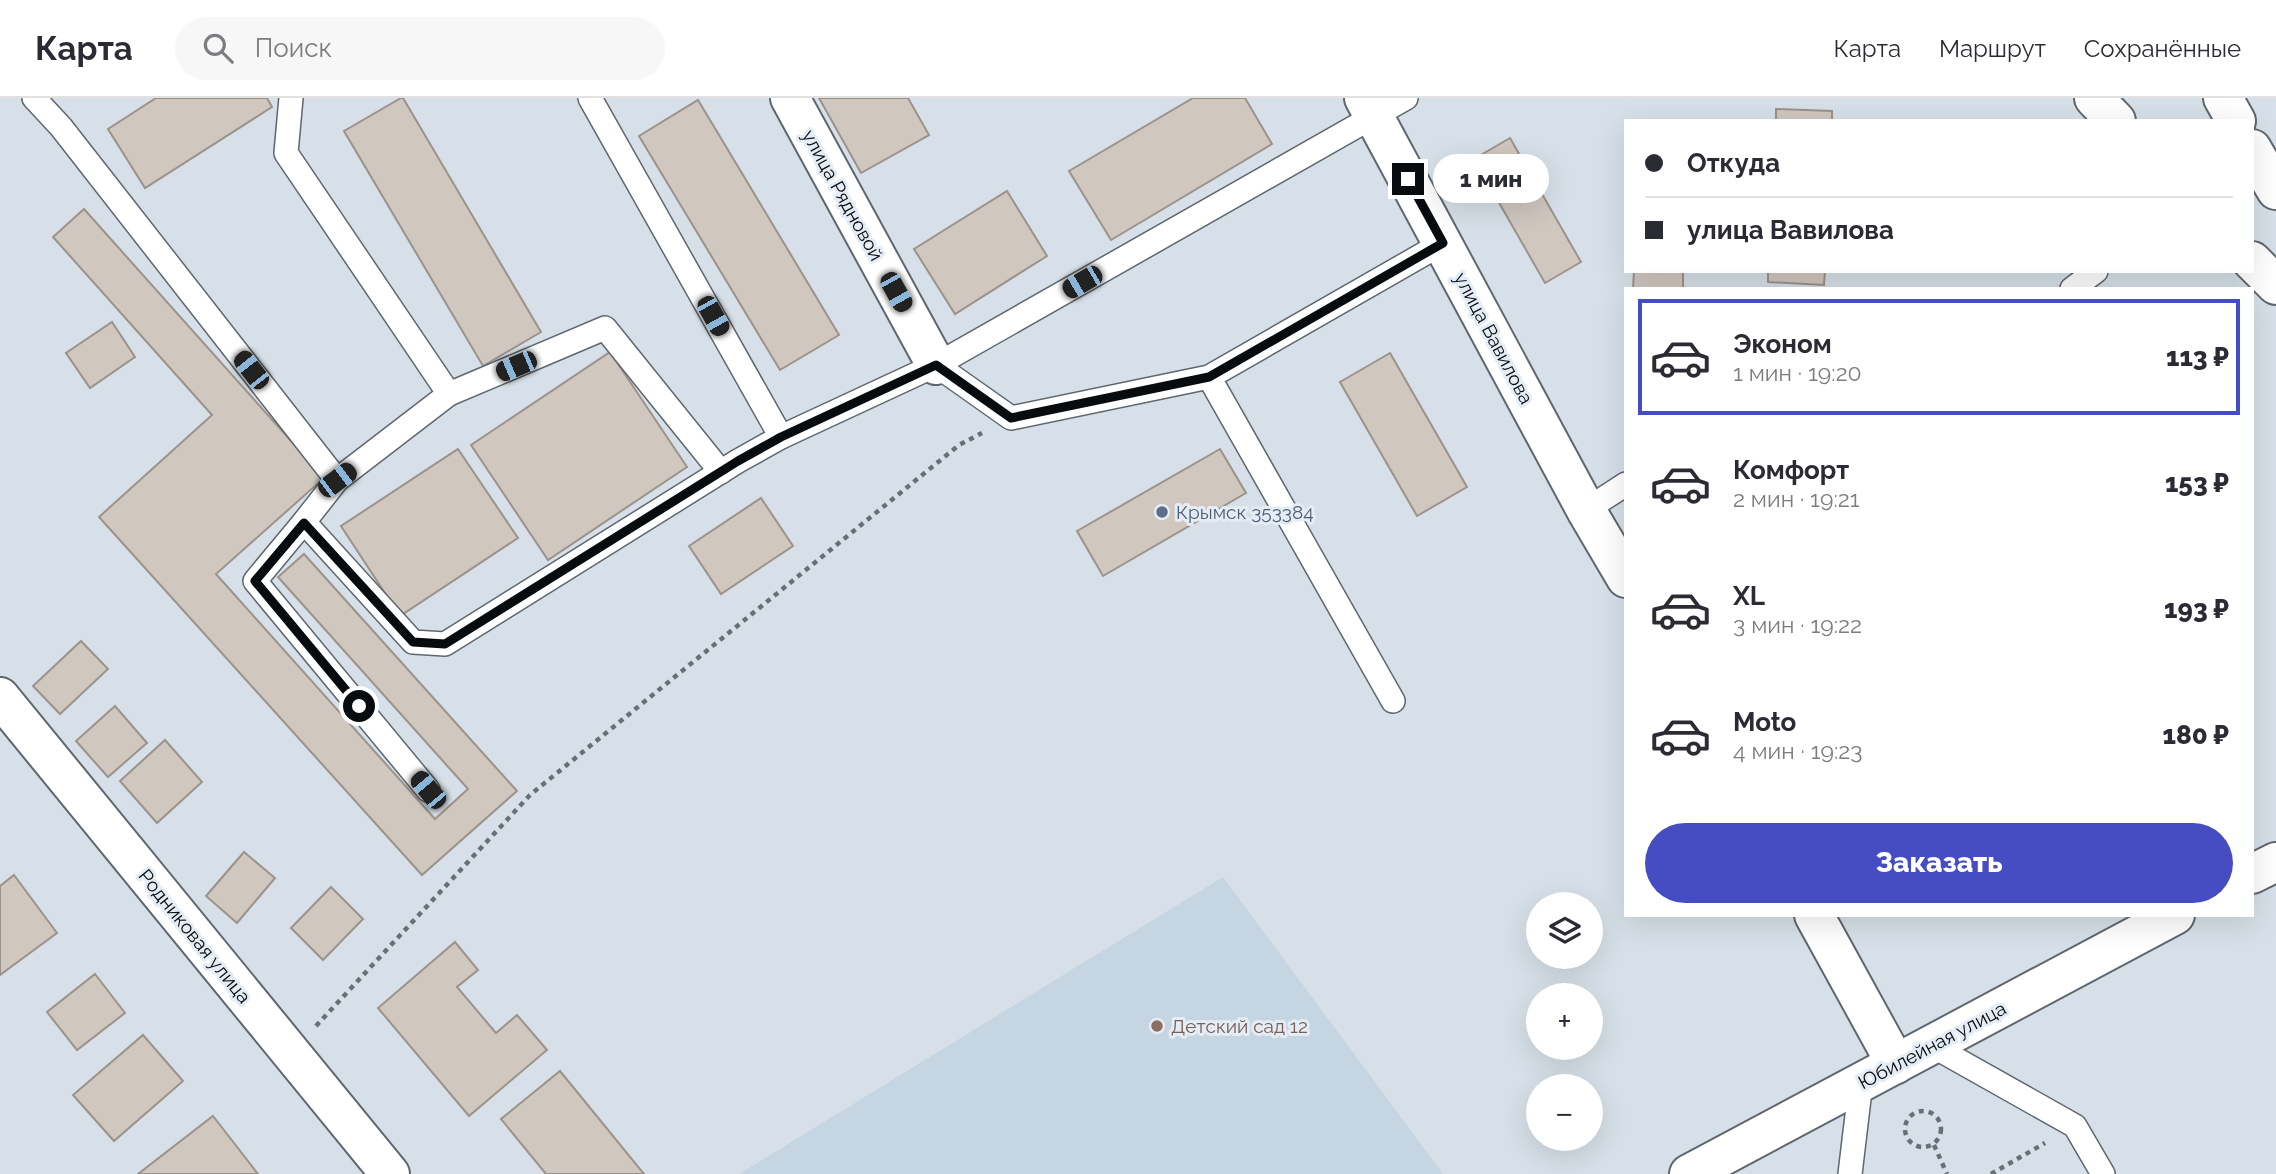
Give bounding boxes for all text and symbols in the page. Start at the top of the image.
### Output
search box [175,17,665,80]
text: Карта [35,29,133,68]
icon: search [199,29,237,67]
text: Поиск [255,33,332,63]
text: Карта [1833,34,1901,63]
text: Маршрут [1939,34,2046,63]
text: Сохранённые [2084,34,2241,63]
street label: улица Рядновой [798,126,888,264]
text: Откуда [1687,148,1780,178]
callout: 1 мин [1432,154,1548,204]
route end [1392,163,1424,195]
text: 1 мин [1460,165,1522,192]
text: улица Вавилова [1687,215,1894,245]
car [1059,262,1106,302]
car [877,269,916,315]
street label: улица Вавилова [1450,269,1538,407]
car [694,293,733,339]
icon: car [1649,326,1712,389]
text: Эконом [1733,329,1832,359]
text: 113 ₽ [2166,342,2229,372]
car [230,347,273,393]
car [493,348,540,384]
text: 1 мин · 19:20 [1733,359,1862,386]
icon: car [1649,452,1712,515]
text: Комфорт [1733,455,1849,485]
car [314,459,361,501]
text: 153 ₽ [2165,468,2229,498]
text: 2 мин · 19:21 [1733,485,1860,512]
place label: Крымск 353384 [1176,501,1314,523]
marker: Крымск 353384 [1154,504,1170,520]
icon: car [1649,578,1712,641]
text: XL [1733,581,1765,611]
text: 193 ₽ [2164,594,2229,624]
text: 3 мин · 19:22 [1733,611,1862,638]
route start [343,690,375,722]
icon: car [1649,704,1712,767]
text: Moto [1733,707,1796,737]
text: 180 ₽ [2162,720,2229,750]
text: 4 мин · 19:23 [1733,737,1863,764]
car [407,767,450,813]
button: Заказать [1645,823,2233,903]
street label: Родниковая улица [134,865,256,1007]
map controls [1526,892,1603,1151]
button: layers [1526,892,1603,969]
button: + [1526,983,1603,1060]
street label: Юбилейная улица [1854,997,2010,1093]
place label: Детский сад 12 [1171,1015,1308,1037]
marker: Детский сад 12 [1149,1018,1165,1034]
button: − [1526,1074,1603,1151]

